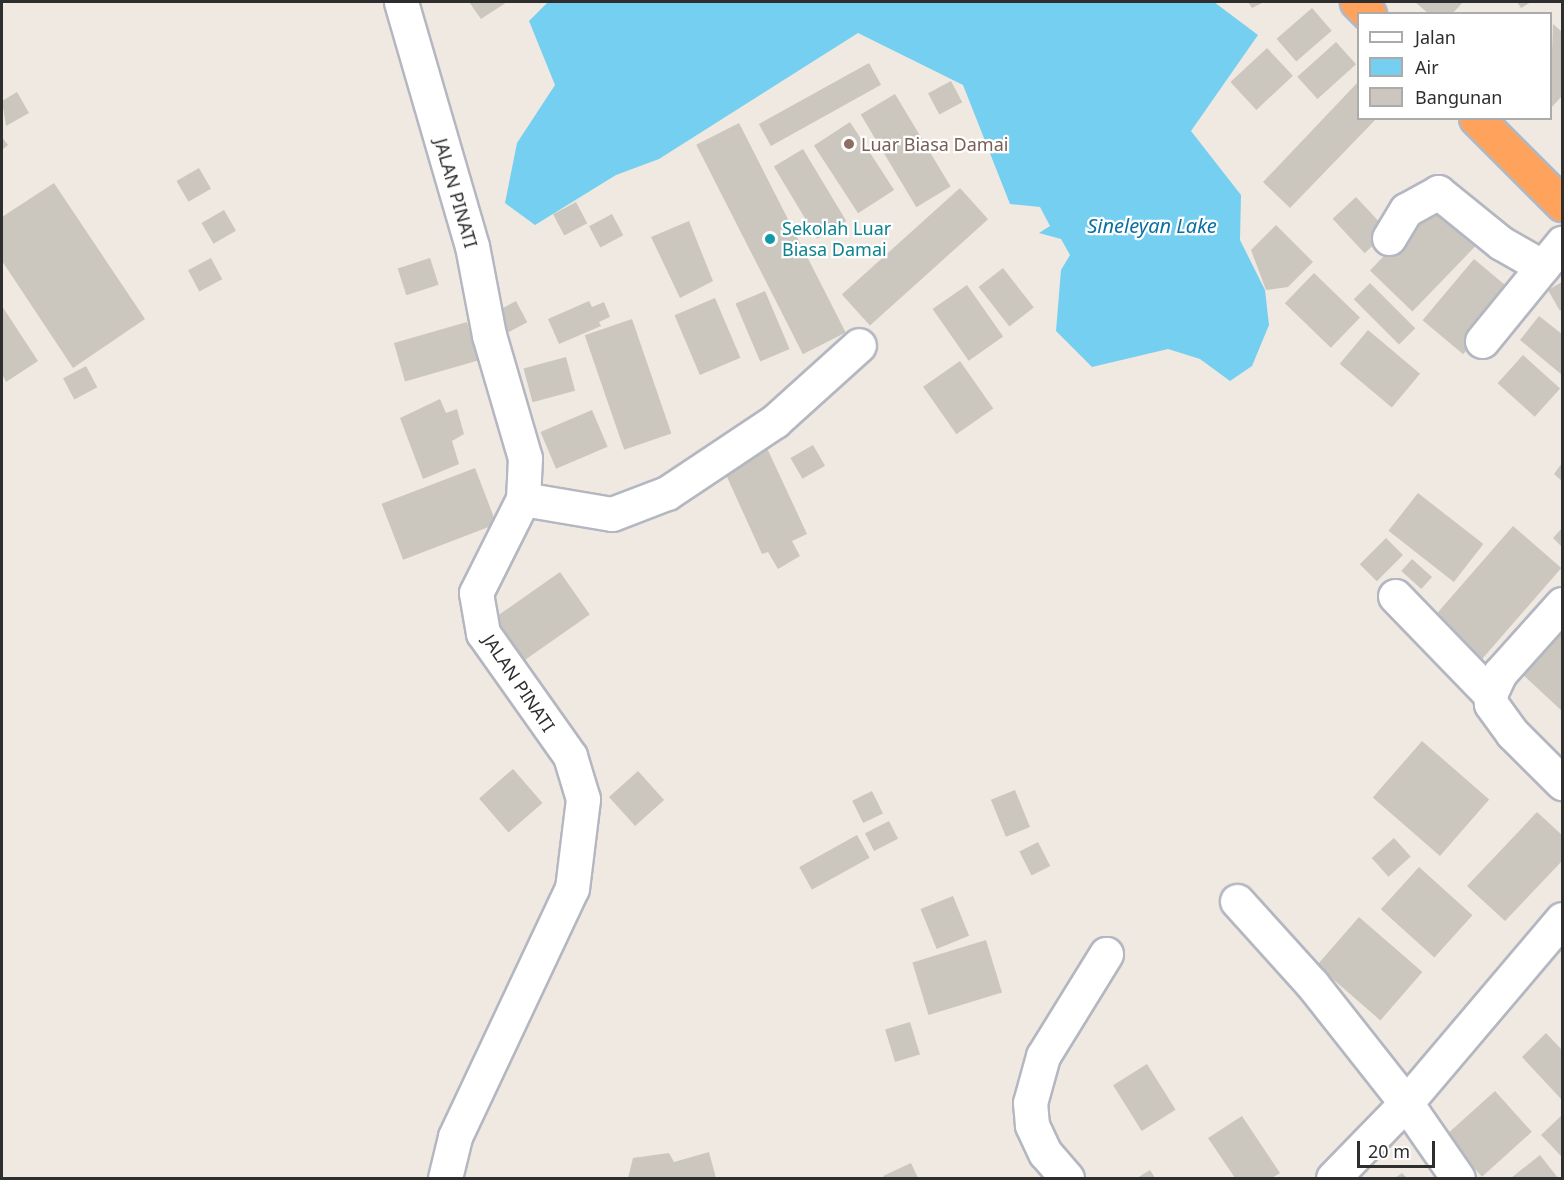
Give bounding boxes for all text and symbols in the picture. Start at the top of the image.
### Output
legend [1357,12,1552,120]
text: Jalan [1415,25,1456,49]
text: Air [1415,55,1439,79]
text: Bangunan [1415,85,1502,109]
place label: Luar Biasa Damai [861,133,1008,155]
street label: JALAN PINATI [430,136,482,250]
marker: Luar Biasa Damai [842,137,856,151]
water label: Sineleyan Lake [1087,213,1217,237]
place label: Sekolah Luar Biasa Damai [782,218,891,260]
marker: Sekolah Luar Biasa Damai [763,232,777,246]
street label: JALAN PINATI [479,630,559,736]
scale bar [1360,1129,1438,1167]
text: 20 m [1368,1139,1410,1163]

